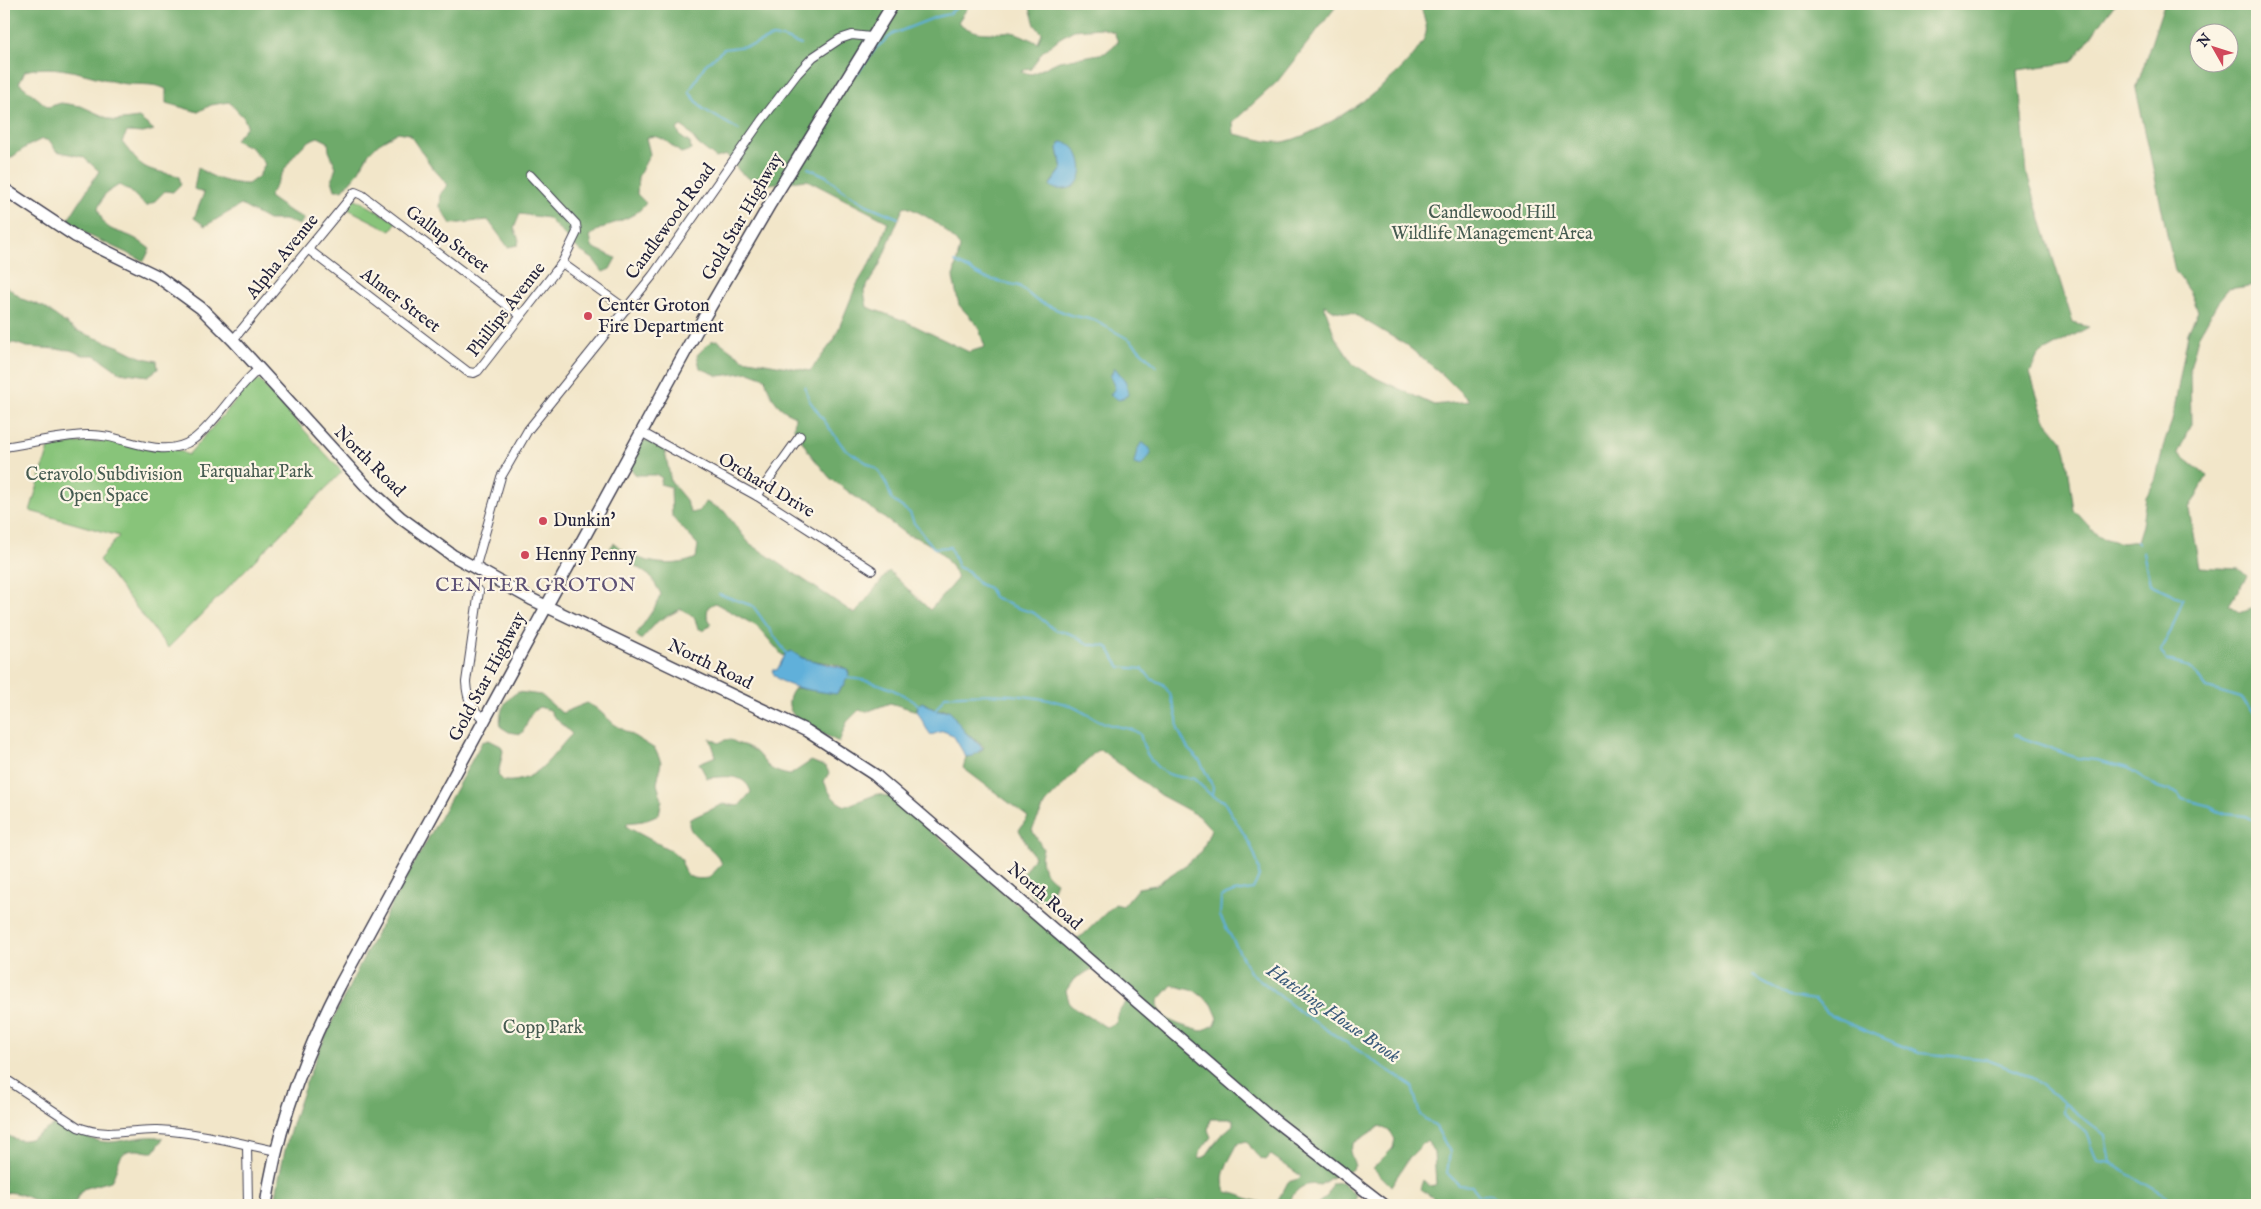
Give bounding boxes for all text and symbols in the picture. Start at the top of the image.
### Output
north arrow [2188,22,2238,72]
text: N [2193,30,2215,52]
street label: Gold Star Highway [697,149,789,285]
street label: Candlewood Road [621,159,721,285]
street label: Gallup Street [400,201,494,279]
park label: Candlewood Hill Wildlife Management Area [1391,202,1593,246]
street label: Alpha Avenue [241,210,324,305]
street label: Phillips Avenue [463,258,551,362]
street label: Almer Street [355,263,445,339]
place label: Center Groton Fire Department [598,295,724,339]
marker: Center Groton Fire Department [582,310,594,322]
street label: North Road [328,421,410,503]
street label: Orchard Drive [714,448,818,524]
park label: Farquahar Park [199,461,313,484]
park label: Ceravolo Subdivision Open Space [26,464,183,508]
place label: Dunkin' [553,510,615,533]
marker: Dunkin' [537,515,549,527]
place label: Henny Penny [535,544,637,567]
marker: Henny Penny [519,549,531,561]
district label: CENTER GROTON [435,573,637,598]
street label: Gold Star Highway [444,608,532,746]
street label: North Road [664,635,757,696]
street label: North Road [1002,858,1086,936]
water label: Hatching House Brook [1261,958,1405,1069]
park label: Copp Park [503,1017,583,1040]

